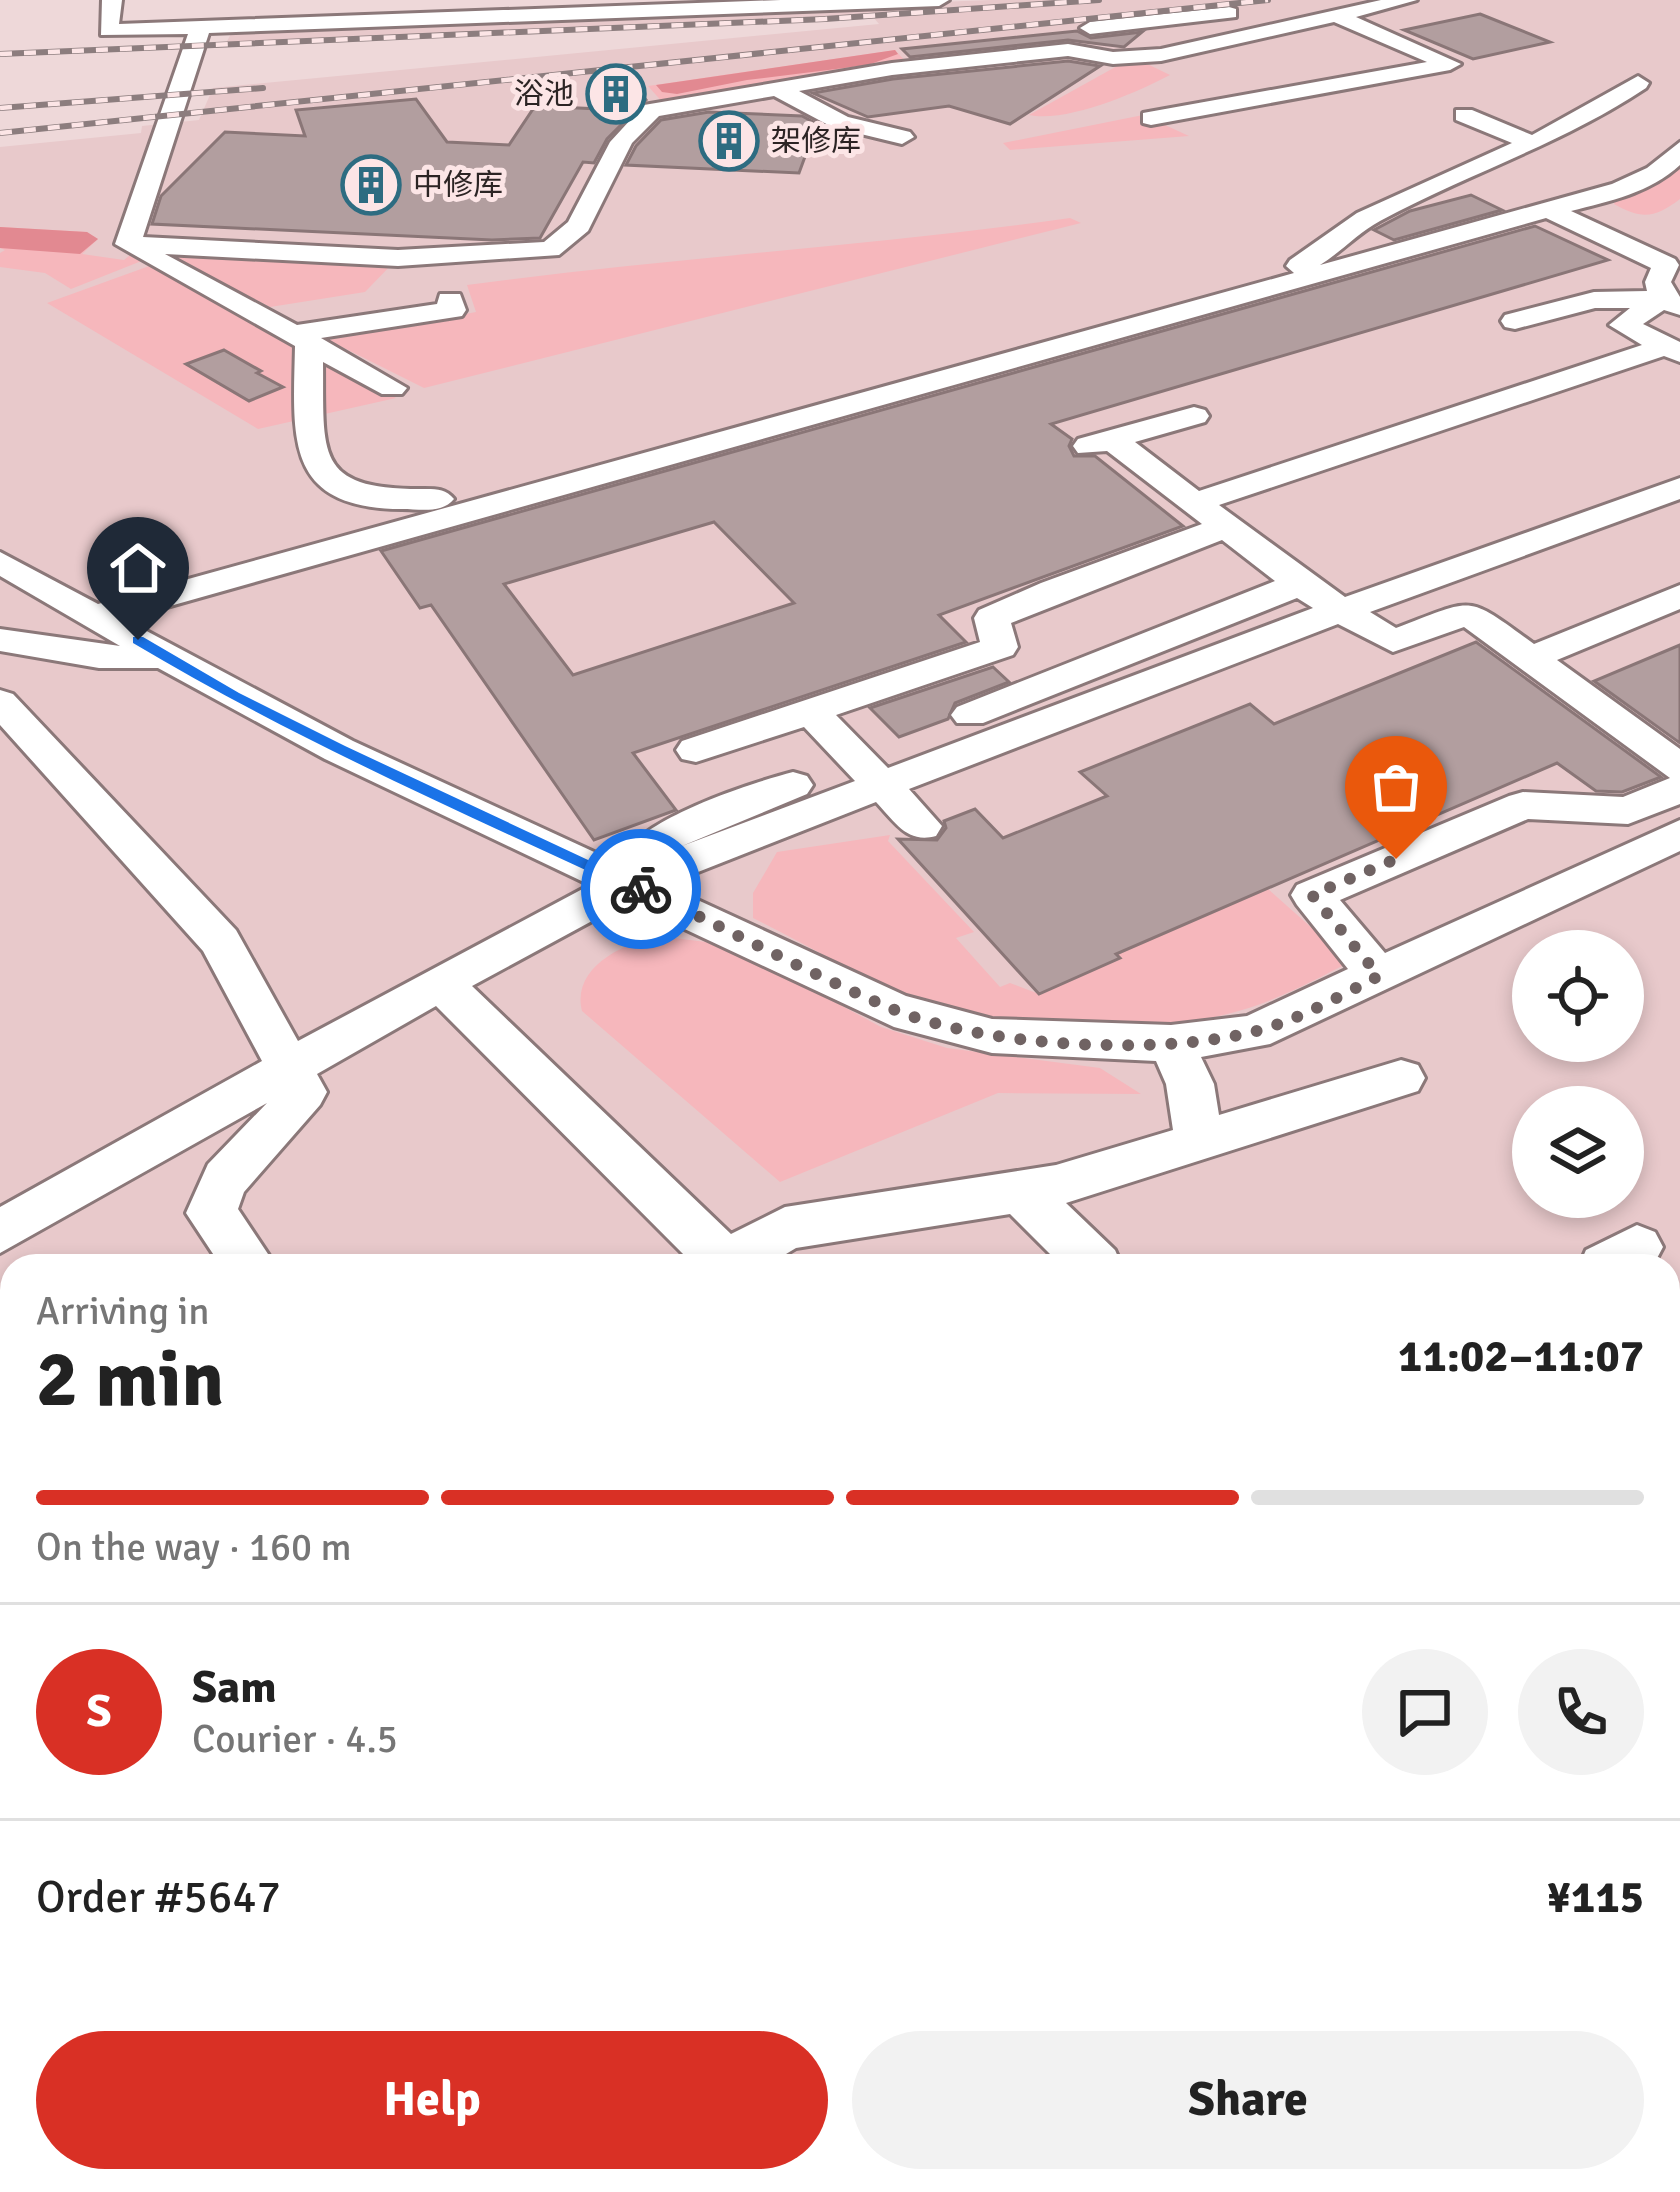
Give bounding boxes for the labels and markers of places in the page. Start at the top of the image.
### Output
building icon: 浴池 [585,63,647,125]
place label: 浴池 [514,76,574,113]
building icon: 架修库 [698,110,760,172]
place label: 架修库 [771,123,861,160]
building icon: 中修库 [340,154,402,216]
place label: 中修库 [413,167,503,204]
pin [87,517,189,640]
pin [1345,736,1447,859]

